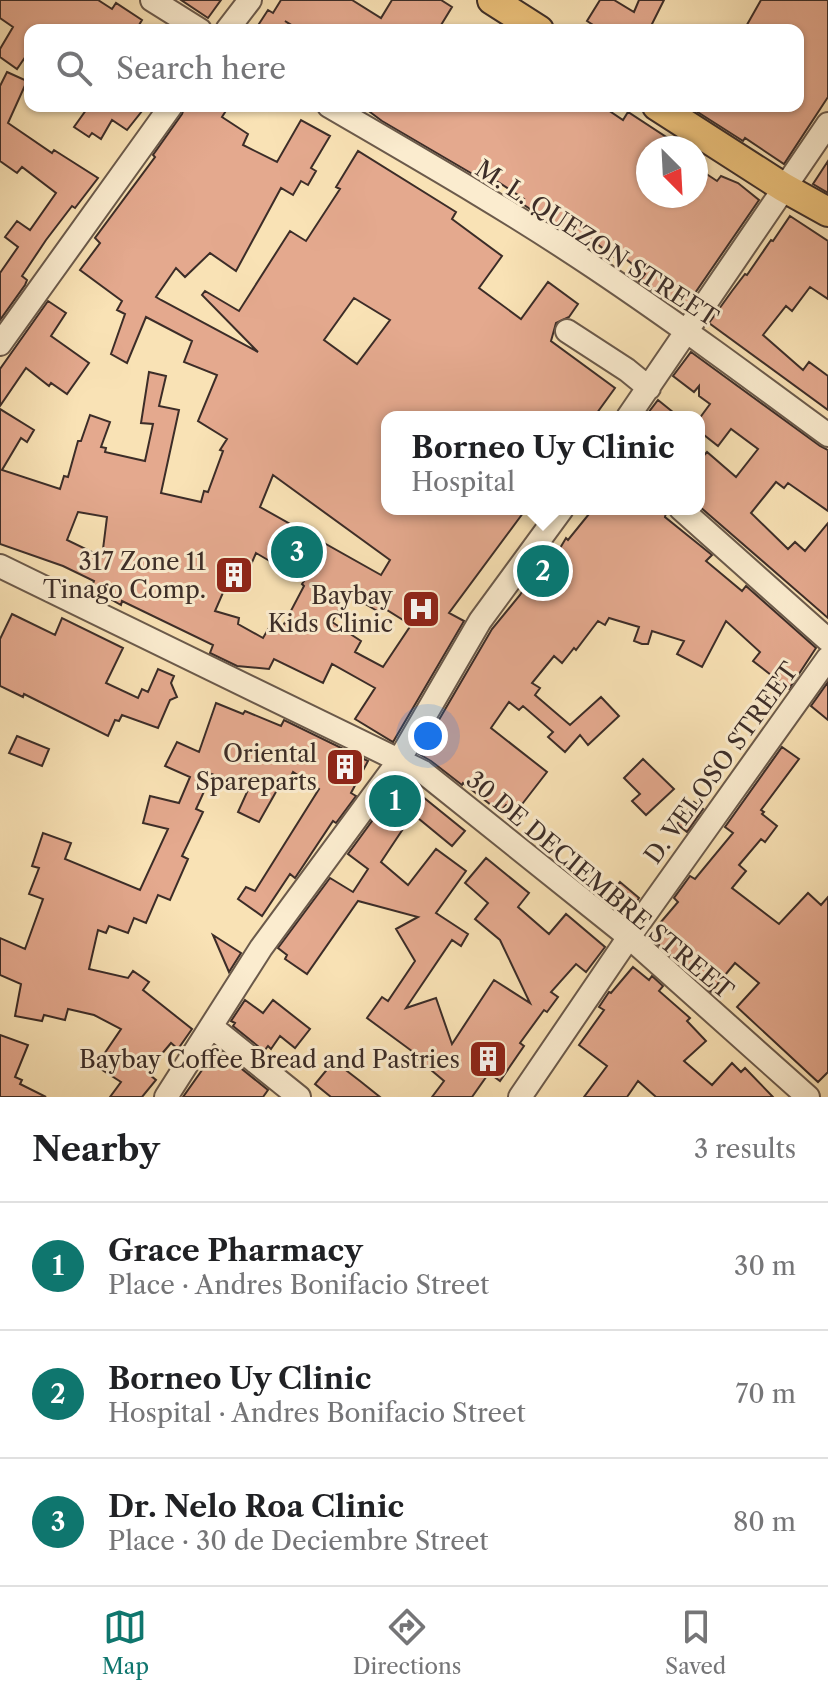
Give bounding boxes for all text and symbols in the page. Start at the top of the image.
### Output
search box [24,24,804,112]
icon: search [52,46,96,90]
text: Search here [116,50,286,87]
north arrow [636,136,708,208]
street label: M. L. QUEZON STREET [470,154,724,332]
popup [381,411,705,515]
text: Borneo Uy Clinic [411,429,675,466]
text: Hospital [411,466,515,498]
pin: 3 [271,522,323,582]
pin: 2 [517,541,569,601]
place label: 317 Zone 11 Tinago Comp. [43,547,206,604]
building icon: 317 Zone 11 Tinago Comp. [213,554,255,596]
place label: Baybay Kids Clinic [268,581,394,638]
hospital icon: Baybay Kids Clinic [400,588,442,630]
street label: D. VELOSO STREET [638,657,804,869]
your location [408,716,448,756]
place label: Oriental Spareparts [196,739,317,796]
building icon: Oriental Spareparts [324,746,366,788]
street label: 30 DE DECIEMBRE STREET [461,765,739,1005]
pin: 1 [369,771,421,831]
building icon: Baybay Coffee Bread and Pastries [467,1038,509,1080]
place label: Baybay Coffee Bread and Pastries [79,1045,460,1074]
text: Nearby [32,1128,160,1170]
text: 3 results [694,1133,796,1165]
text: Grace Pharmacy [108,1232,363,1269]
text: 1 [52,1250,64,1282]
text: 30 m [734,1250,796,1282]
text: Place · Andres Bonifacio Street [108,1269,489,1301]
text: Borneo Uy Clinic [108,1360,371,1397]
text: 2 [50,1378,66,1410]
text: 70 m [736,1378,796,1410]
text: Hospital · Andres Bonifacio Street [108,1397,526,1429]
text: Dr. Nelo Roa Clinic [108,1488,404,1525]
text: 3 [51,1506,65,1538]
text: 80 m [733,1506,796,1538]
text: Place · 30 de Deciembre Street [108,1525,488,1557]
tab: Map [102,1605,149,1680]
tab: Directions [353,1605,461,1680]
tab: Saved [665,1605,726,1680]

